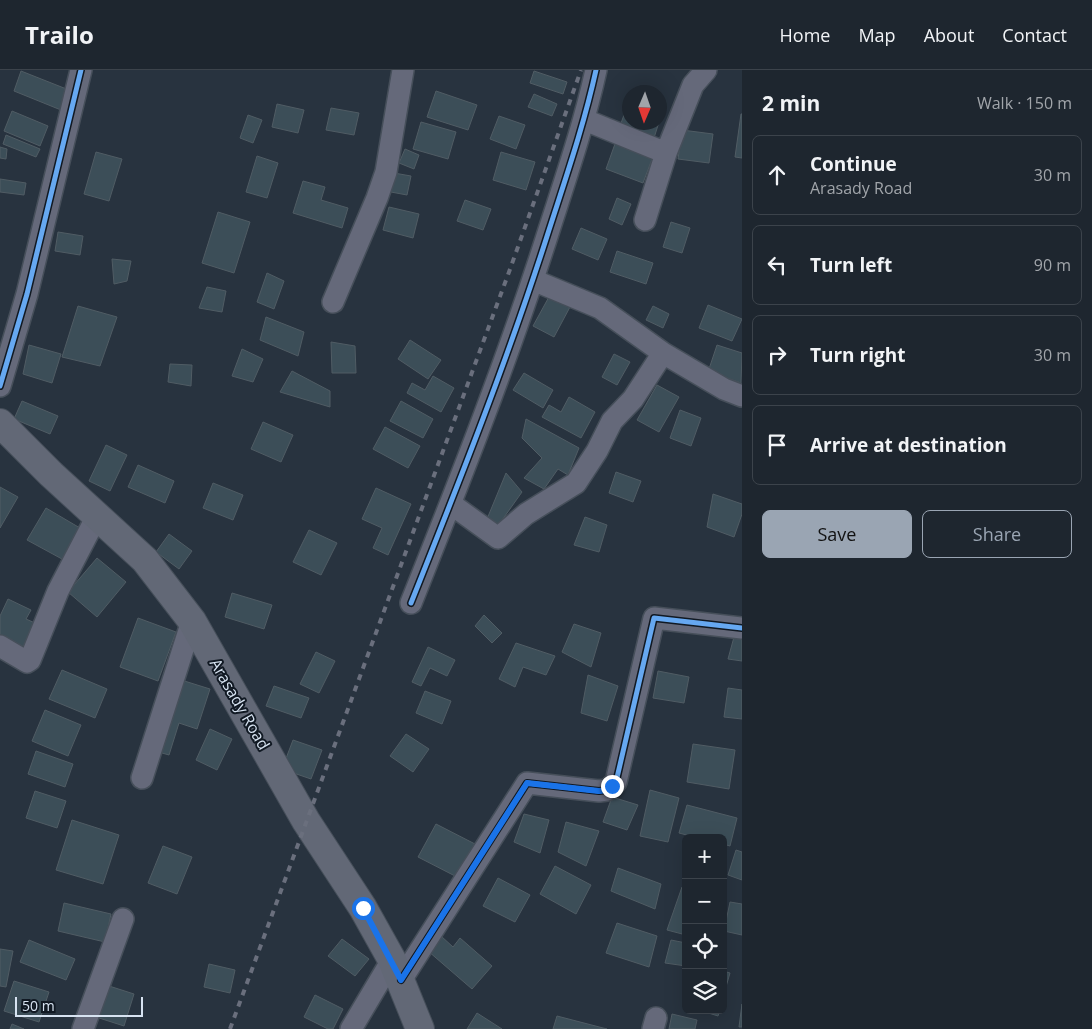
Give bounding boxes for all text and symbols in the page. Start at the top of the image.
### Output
text: Trailo [25,18,94,51]
text: Home [780,23,830,47]
text: Map [858,23,896,47]
text: About [924,23,974,47]
text: Contact [1002,23,1067,47]
north arrow [622,85,667,130]
text: 2 min [762,89,820,117]
text: Walk · 150 m [977,92,1072,114]
text: Continue [810,151,897,177]
icon: ahead [763,161,791,189]
text: 30 m [1034,164,1071,186]
text: Arasady Road [810,177,912,199]
icon: left [763,251,791,279]
text: Turn left [810,252,892,278]
text: 90 m [1034,254,1071,276]
icon: right [763,341,791,369]
text: Turn right [810,342,905,368]
text: 30 m [1034,344,1071,366]
icon: arrive [763,431,791,459]
text: Arrive at destination [810,432,1007,458]
button: Save [762,510,912,558]
button: Share [922,510,1072,558]
street label: Arasady Road [205,654,275,754]
route end [601,775,624,798]
map controls [682,834,727,1014]
button: + [682,834,727,879]
button: − [682,879,727,924]
route start [352,897,375,920]
button: locate [682,924,727,969]
button: layers [682,969,727,1014]
scale bar [15,994,142,1017]
text: 50 m [22,996,55,1015]

